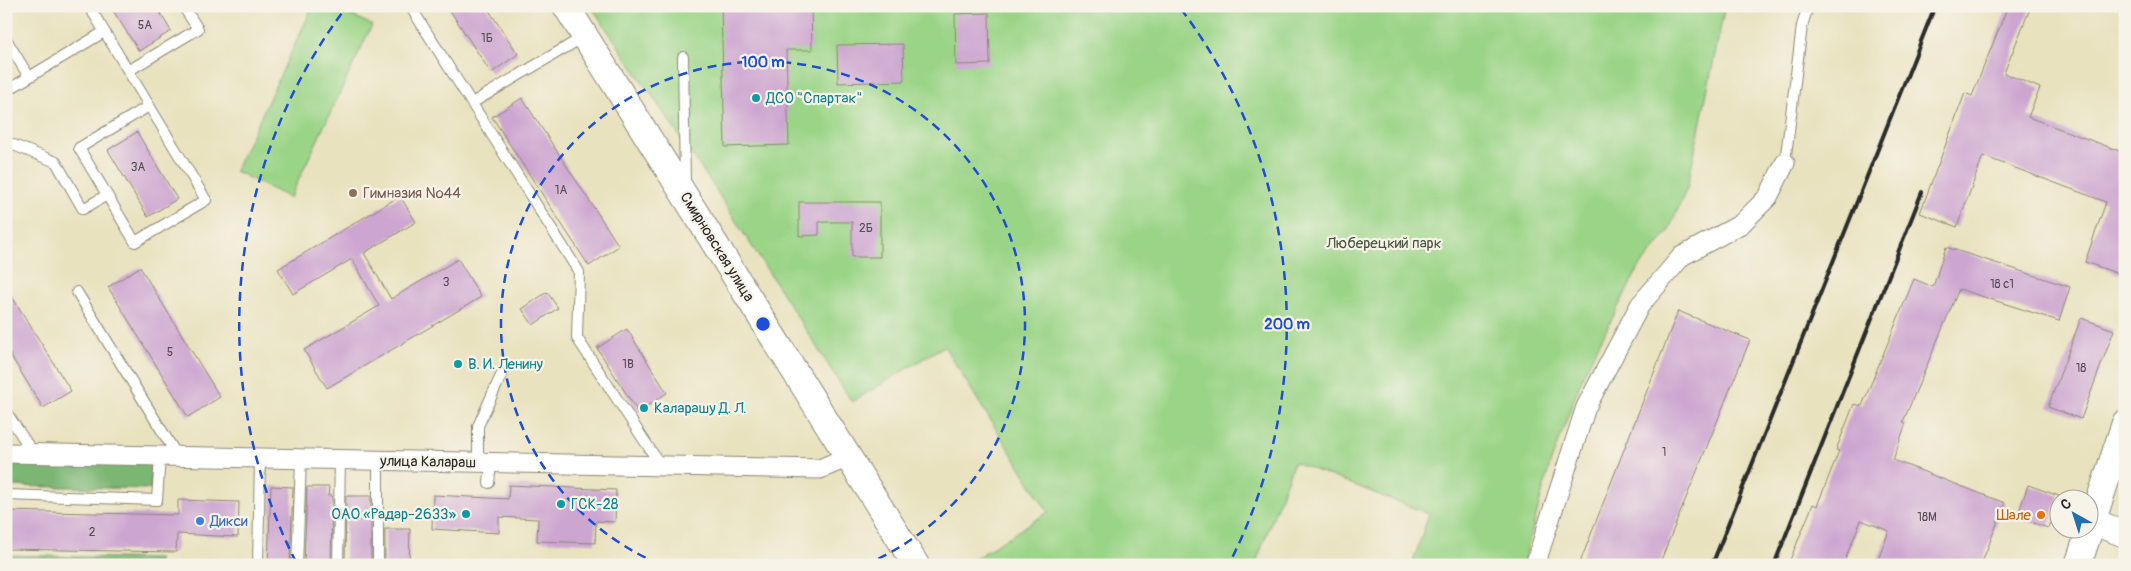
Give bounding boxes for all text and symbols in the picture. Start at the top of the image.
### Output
house number: 5А [138,18,152,33]
house number: 1Б [481,31,493,46]
text: 100 m [742,53,784,72]
place label: ДСО "Спартак" [765,89,862,108]
marker: ДСО "Спартак" [750,92,762,104]
house number: 3А [131,160,145,175]
house number: 1А [555,183,567,198]
place label: Гимназия №44 [363,184,461,203]
marker: Гимназия №44 [347,187,359,199]
street label: Смирновская улица [676,189,758,305]
house number: 2Б [859,221,873,236]
park label: Люберецкий парк [1326,234,1442,253]
house number: 3 [443,275,450,290]
house number: 18 с1 [1990,277,2014,292]
centre of rings [754,315,772,333]
text: 200 m [1264,315,1310,334]
house number: 5 [167,345,173,360]
place label: В. И. Ленину [468,355,544,374]
house number: 1В [622,357,634,372]
marker: В. И. Ленину [452,358,464,370]
house number: 18 [2076,361,2086,376]
place label: Каларашу Д. Л. [654,399,747,418]
marker: Каларашу Д. Л. [638,402,650,414]
house number: 1 [1662,445,1666,460]
street label: улица Калараш [379,452,476,472]
north arrow [2048,488,2098,538]
place label: ГСК-28 [571,495,619,514]
text: С [2057,495,2075,514]
marker: ГСК-28 [555,498,567,510]
place label: ОАО «Радар-2633» [331,505,456,524]
place label: Шале [1996,506,2032,525]
marker: ОАО «Радар-2633» [460,508,472,520]
marker: Шале [2035,509,2047,521]
house number: 18М [1917,510,1937,525]
place label: Дикси [209,512,248,531]
marker: Дикси [194,515,206,527]
house number: 2 [89,525,96,540]

